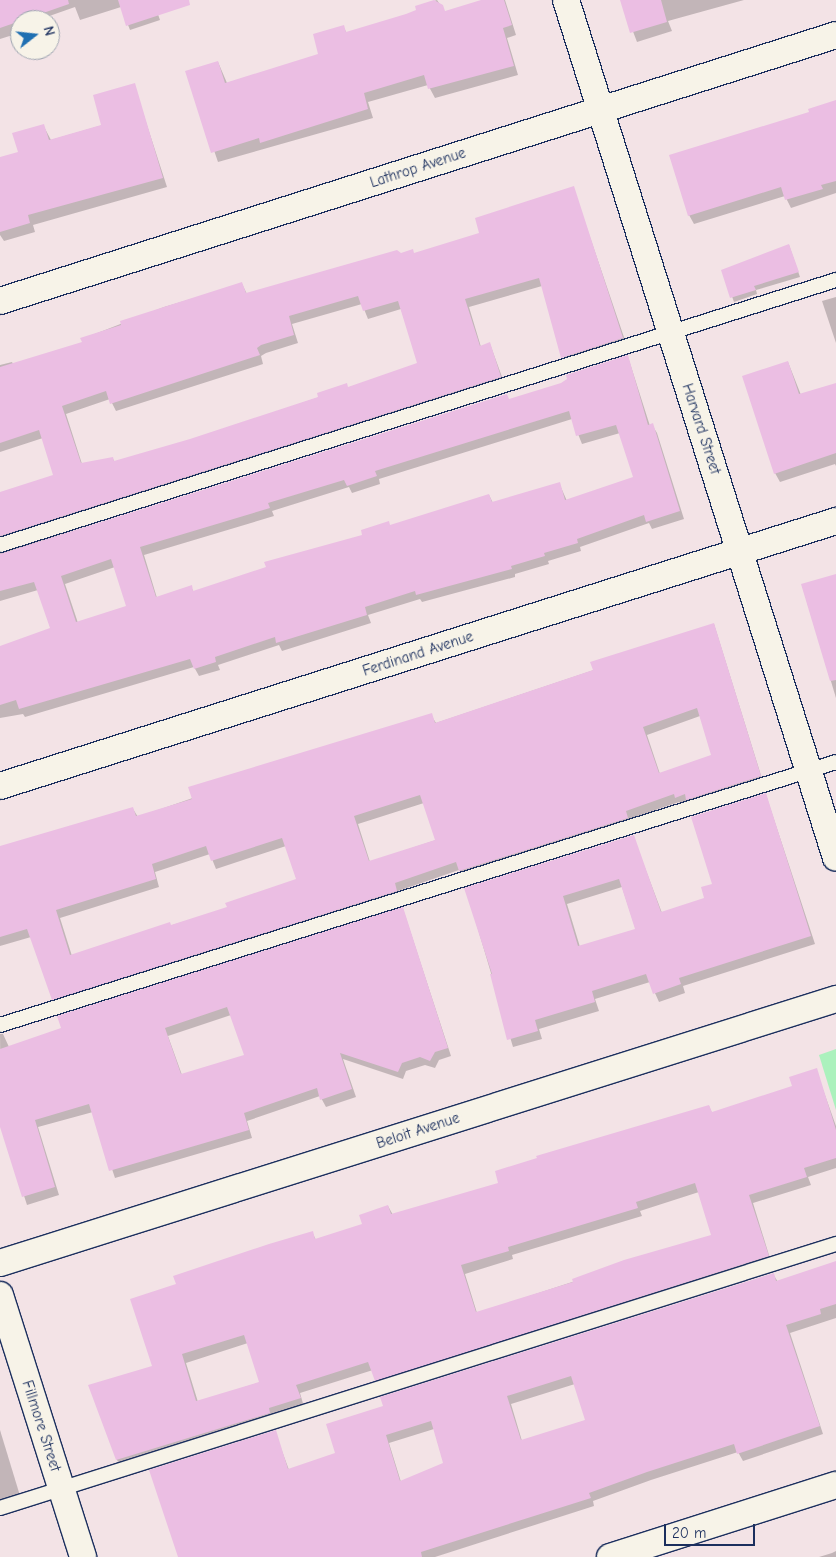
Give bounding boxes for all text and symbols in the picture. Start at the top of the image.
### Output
north arrow [10,10,60,60]
text: N [40,24,58,38]
street label: Lathrop Avenue [368,144,468,192]
street label: Harvard Street [678,381,724,477]
street label: Ferdinand Avenue [360,628,476,680]
street label: Beloit Avenue [374,1109,462,1153]
street label: Fillmore Street [18,1378,64,1474]
scale bar [666,1514,757,1546]
text: 20 m [672,1524,706,1542]

